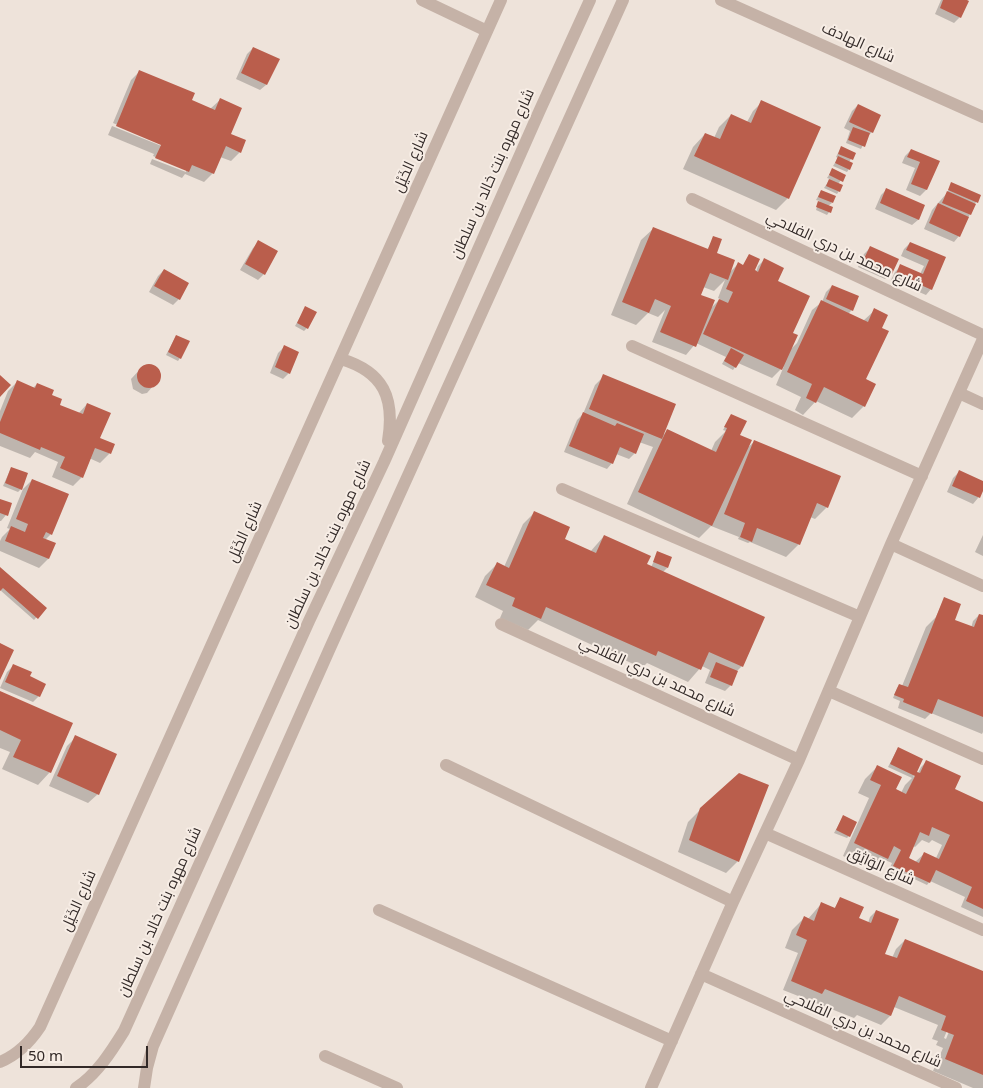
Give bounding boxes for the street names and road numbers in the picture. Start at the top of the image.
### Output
street label: شارع الهادف [819,19,897,67]
street label: شارع مهره بنت خالد بن سلطان [447,86,539,262]
street label: شارع الخَيْل [390,129,432,195]
street label: شارع محمد بن دري الفلاحي [763,208,925,296]
street label: شارع مهره بنت خالد بن سلطان [281,457,375,631]
street label: شارع الخَيْل [224,499,266,565]
street label: شارع محمد بن دري الفلاحي [576,633,738,721]
street label: شارع مهره بنت خالد بن سلطان [114,824,206,1000]
street label: شارع الوَاثِق [845,844,917,890]
street label: شارع الخَيْل [58,868,100,934]
street label: شارع محمد بن دري الفلاحي [782,986,944,1072]

